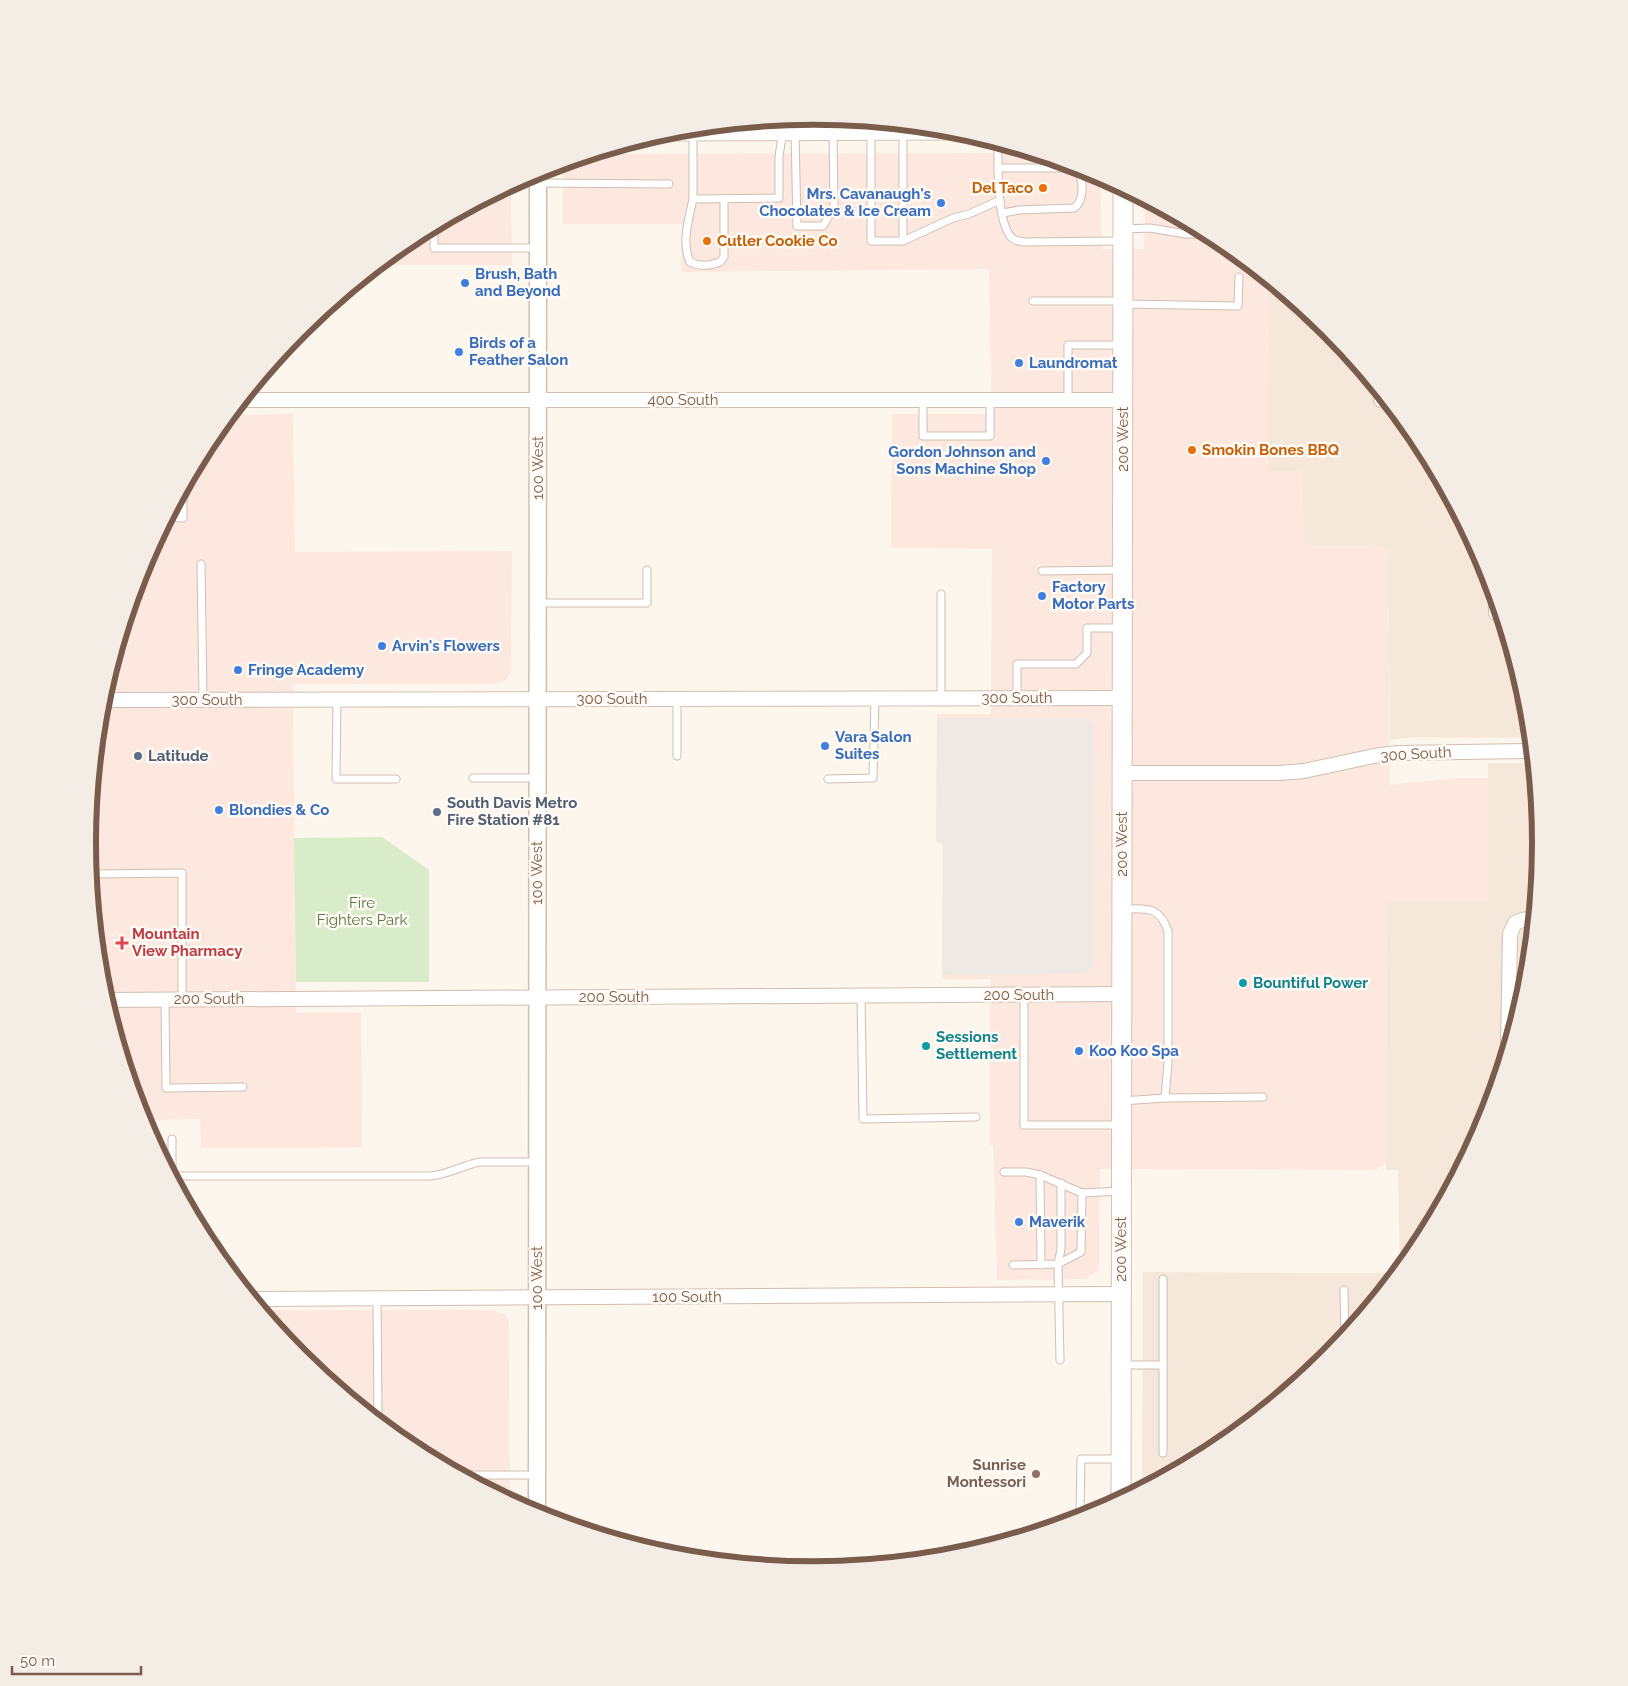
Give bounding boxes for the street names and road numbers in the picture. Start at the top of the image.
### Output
street label: 400 South [647,391,719,409]
street label: 200 West [1114,406,1132,472]
street label: 100 West [529,436,547,500]
street label: 300 South [982,689,1052,707]
street label: 300 South [577,690,647,708]
street label: 300 South [172,691,242,709]
street label: 300 South [1380,743,1452,765]
street label: 200 West [1113,811,1131,877]
street label: 100 West [528,841,546,905]
street label: 200 South [984,986,1054,1004]
street label: 200 South [579,988,649,1006]
street label: 200 South [174,990,244,1008]
street label: 200 West [1112,1216,1130,1282]
street label: 100 West [528,1246,546,1310]
street label: 100 South [652,1288,722,1306]

